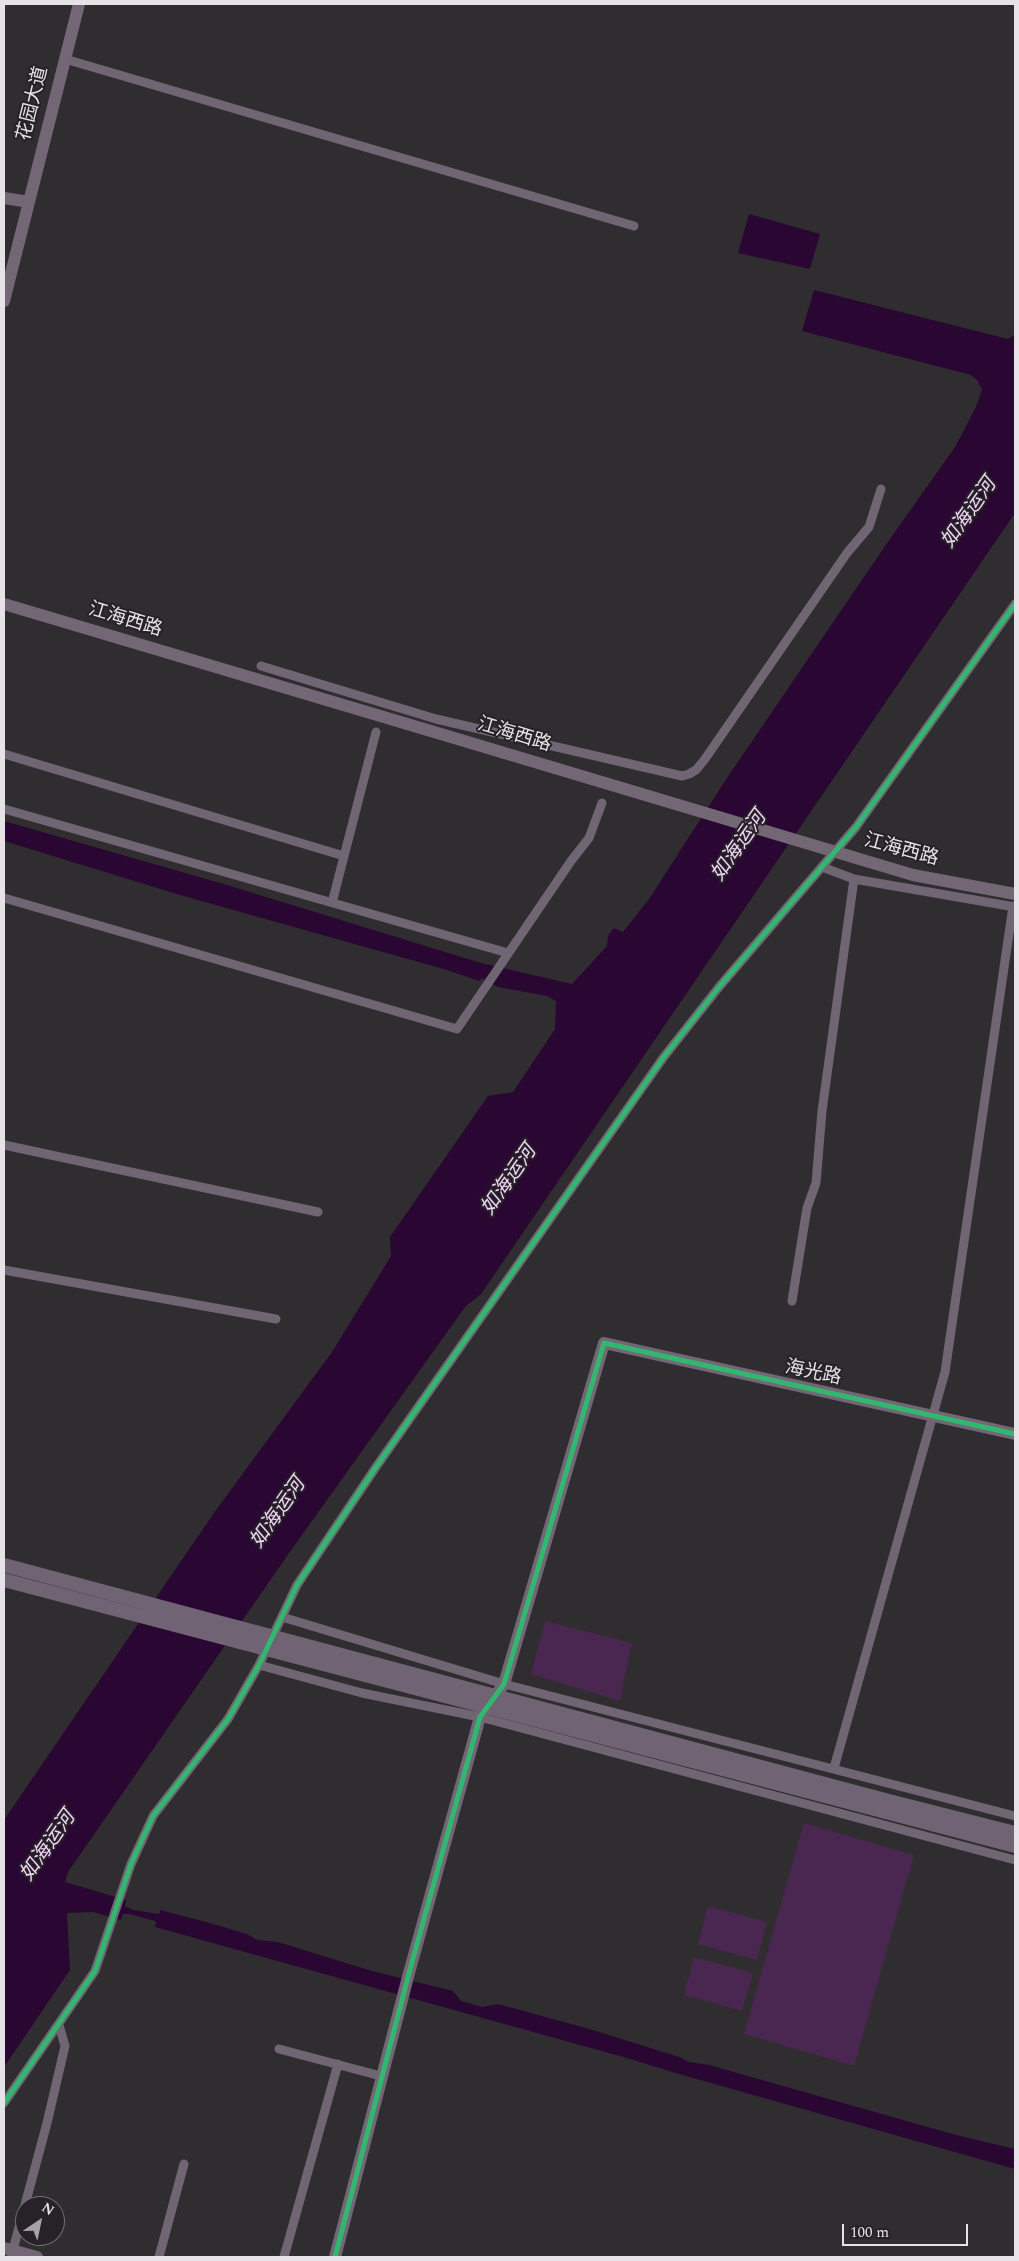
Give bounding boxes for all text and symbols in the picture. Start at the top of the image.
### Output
street label: 花园大道 [14,64,54,144]
water label: 如海运河 [937,474,1003,554]
street label: 江海西路 [85,599,165,643]
street label: 江海西路 [474,714,554,758]
water label: 如海运河 [707,807,773,887]
street label: 江海西路 [861,830,941,872]
water label: 如海运河 [477,1141,543,1221]
street label: 海光路 [783,1357,843,1391]
water label: 如海运河 [246,1474,312,1554]
water label: 如海运河 [16,1807,82,1887]
north arrow [15,2196,65,2246]
text: N [37,2197,59,2221]
scale bar [844,2214,970,2246]
text: 100 m [850,2221,889,2244]

